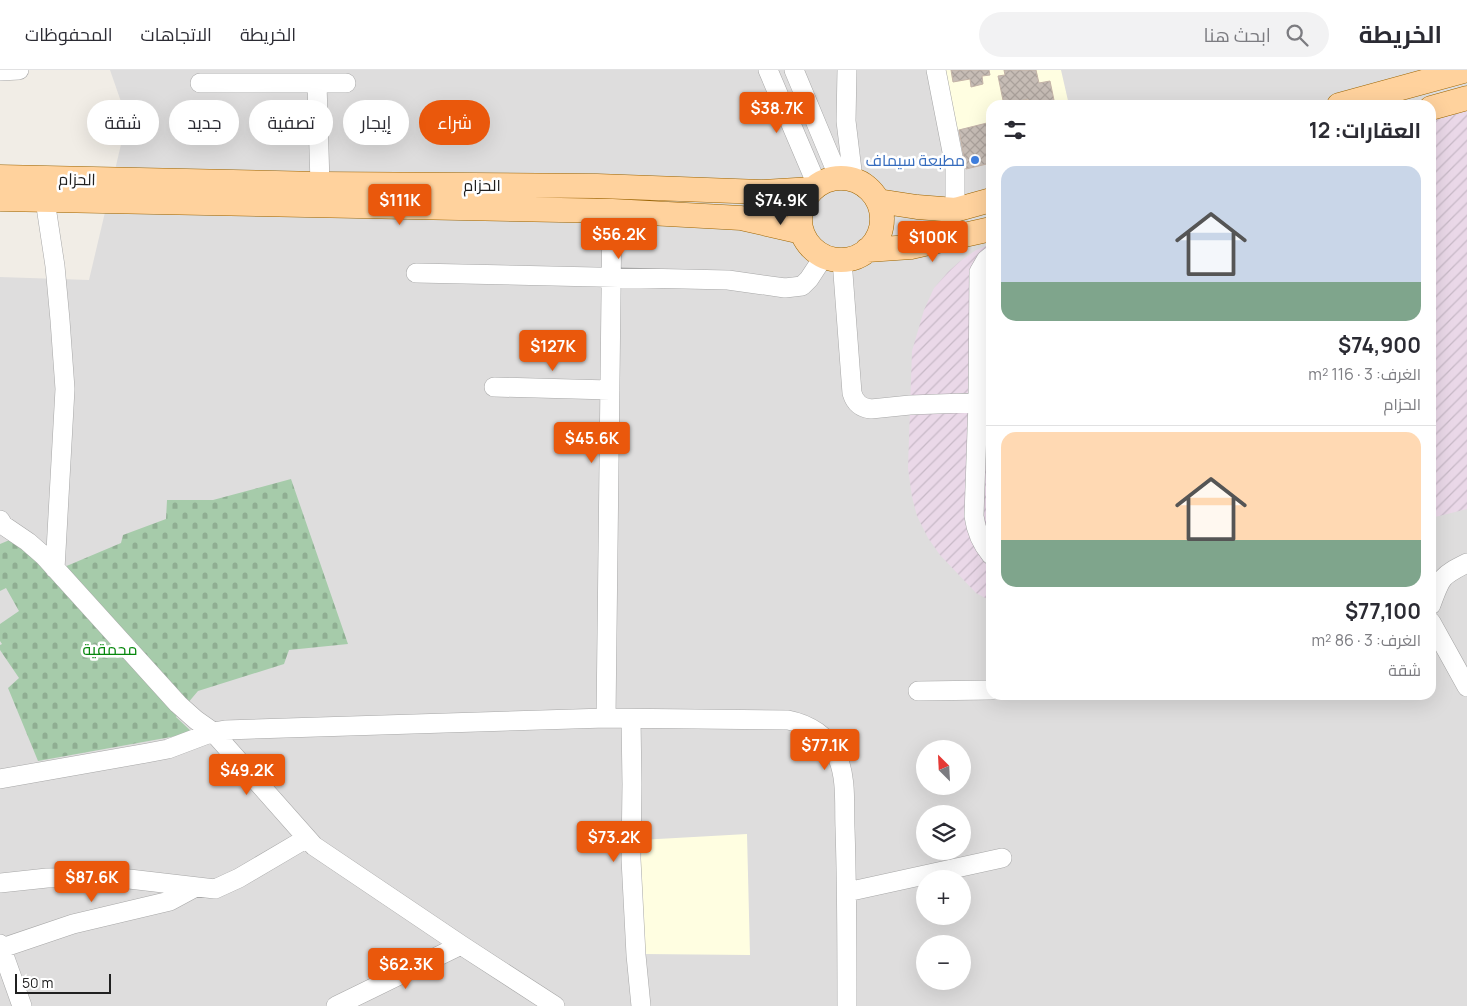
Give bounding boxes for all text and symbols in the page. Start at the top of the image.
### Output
search box [979,12,1329,57]
text: الخريطة [1359,17,1442,50]
icon: search [1283,21,1311,49]
text: المحفوظات [25,22,113,46]
text: الاتجاهات [141,22,212,46]
text: الخريطة [240,22,296,46]
text: ابحث هنا [1204,22,1271,48]
pin: $38.7K [736,92,818,134]
text: $38.7K [751,97,803,119]
chip: شقة [87,100,159,145]
chip: جديد [169,100,239,145]
chip: تصفية [249,100,333,145]
chip: إيجار [343,100,409,145]
chip: شراء [419,100,490,145]
icon: filters [1001,116,1029,144]
text: العقارات: 12 [1309,116,1421,144]
place label: مطبعة سيماف [865,149,965,171]
marker: مطبعة سيماف [969,154,981,166]
street label: الحزام [58,168,96,191]
street label: الحزام [463,174,501,197]
pin: $111K [365,184,435,226]
pin: $74.9K [740,184,822,226]
text: $111K [379,189,421,211]
text: $74.9K [755,189,807,211]
icon: home [1166,199,1256,289]
pin: $56.2K [578,218,660,260]
pin: $100K [898,220,968,263]
text: $56.2K [592,223,646,245]
text: $100K [909,226,957,248]
pin: $127K [518,330,588,372]
text: $74,900 [1338,331,1421,359]
text: $127K [530,335,576,357]
text: الغرف: 3 · 116 m² [1308,363,1421,385]
text: الحزام [1384,393,1421,415]
pin: $45.6K [551,422,633,464]
text: $45.6K [565,427,619,449]
icon: home [1166,464,1256,554]
text: $77,100 [1345,597,1421,625]
text: الغرف: 3 · 86 m² [1312,629,1421,651]
park label: محمقية [83,638,137,660]
text: شقة [1388,659,1421,681]
pin: $77.1K [784,728,866,771]
text: $77.1K [801,734,849,756]
north arrow [916,740,971,795]
map controls [916,740,971,990]
pin: $49.2K [206,754,288,796]
text: $49.2K [220,759,274,781]
button: layers [916,805,971,860]
pin: $73.2K [573,820,655,863]
text: $73.2K [588,826,640,848]
pin: $87.6K [51,860,133,903]
text: $87.6K [65,866,119,888]
button: + [916,870,971,925]
button: − [916,935,971,990]
pin: $62.3K [365,948,447,990]
text: $62.3K [379,953,433,975]
scale bar [15,971,111,994]
text: 50 m [22,973,53,992]

